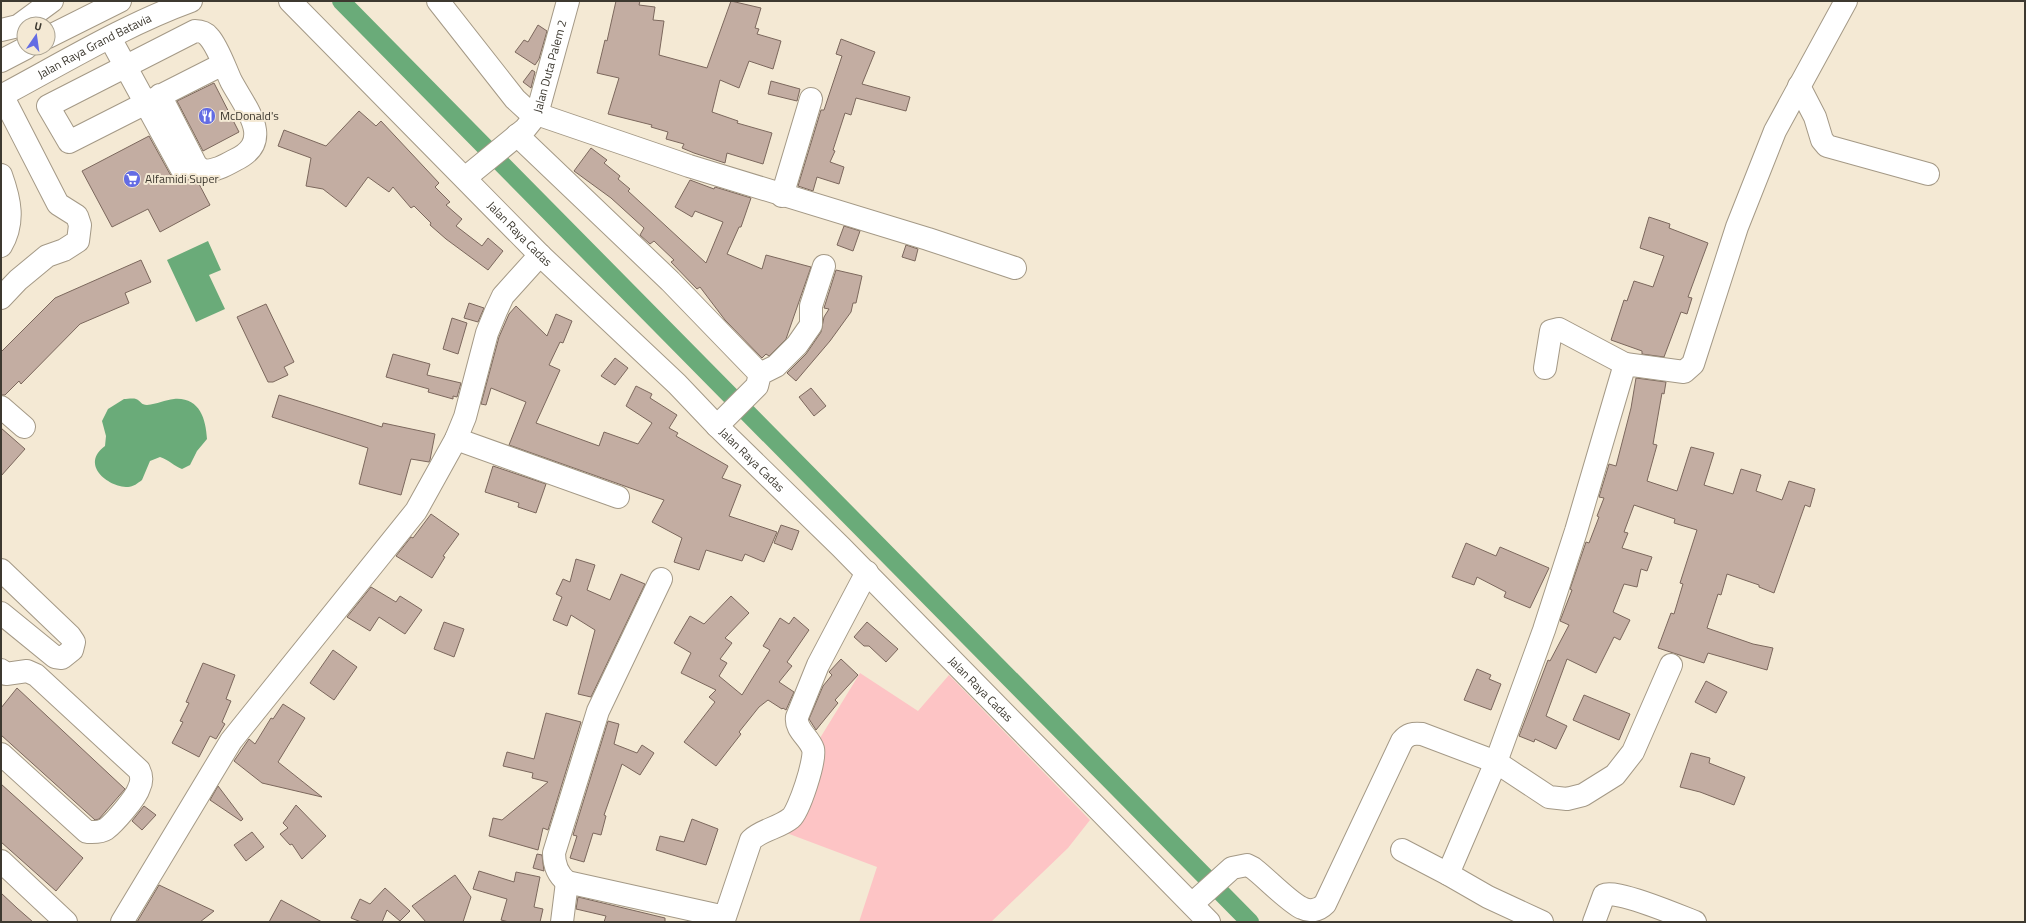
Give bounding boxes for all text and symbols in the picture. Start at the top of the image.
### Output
street label: Jalan Raya Grand Batavia [34,8,154,83]
north arrow [16,16,56,56]
text: U [33,18,44,35]
street label: Jalan Duta Palem 2 [528,18,571,115]
restaurant icon: McDonald's [197,106,217,126]
place label: McDonald's [220,106,279,125]
supermarket icon: Alfamidi Super [122,169,142,189]
place label: Alfamidi Super [145,169,219,188]
street label: Jalan Raya Cadas [483,197,557,271]
street label: Jalan Raya Cadas [715,423,790,496]
street label: Jalan Raya Cadas [944,652,1018,726]

